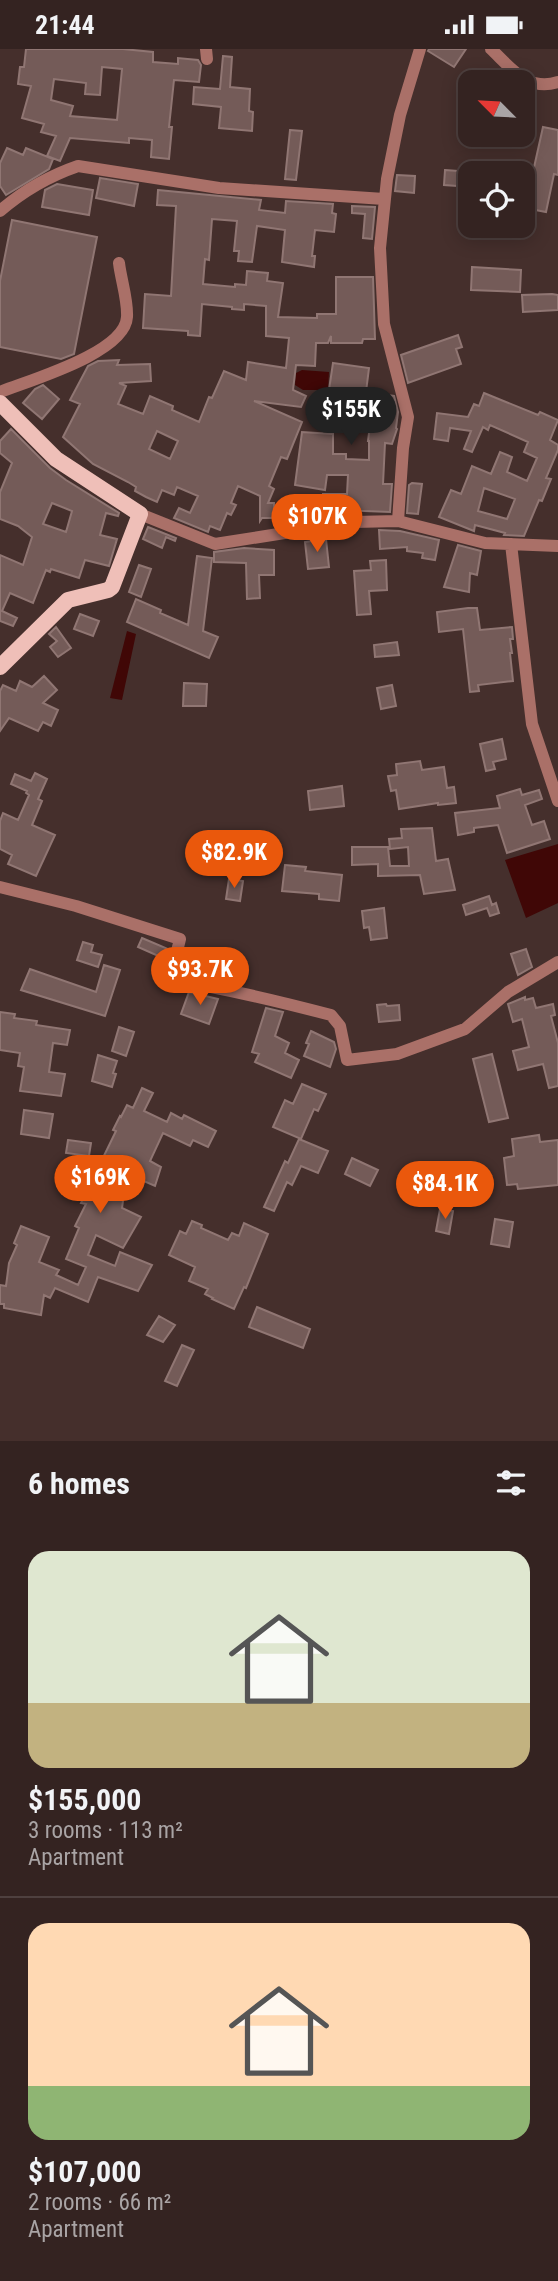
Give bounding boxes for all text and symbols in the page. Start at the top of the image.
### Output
text: 21:44 [35,10,95,40]
north arrow [458,70,536,147]
map controls [458,70,535,238]
button: locate [458,161,535,238]
pin: $155K [302,387,400,447]
text: $155K [321,396,381,423]
pin: $107K [268,495,366,554]
text: $107K [287,503,347,530]
pin: $82.9K [177,831,291,890]
text: $82.9K [201,839,267,866]
pin: $93.7K [143,947,257,1007]
text: $93.7K [167,956,233,983]
pin: $169K [51,1155,149,1215]
pin: $84.1K [388,1161,502,1221]
text: $169K [70,1164,130,1191]
text: $84.1K [412,1170,478,1197]
icon: filters [492,1464,530,1502]
text: 6 homes [28,1466,130,1501]
icon: home [216,1596,342,1722]
text: $155,000 [28,1782,141,1817]
text: 3 rooms · 113 m² [28,1817,183,1844]
text: Apartment [28,1844,124,1871]
icon: home [216,1968,342,2094]
text: $107,000 [28,2154,141,2189]
text: 2 rooms · 66 m² [28,2189,171,2216]
text: Apartment [28,2216,124,2243]

